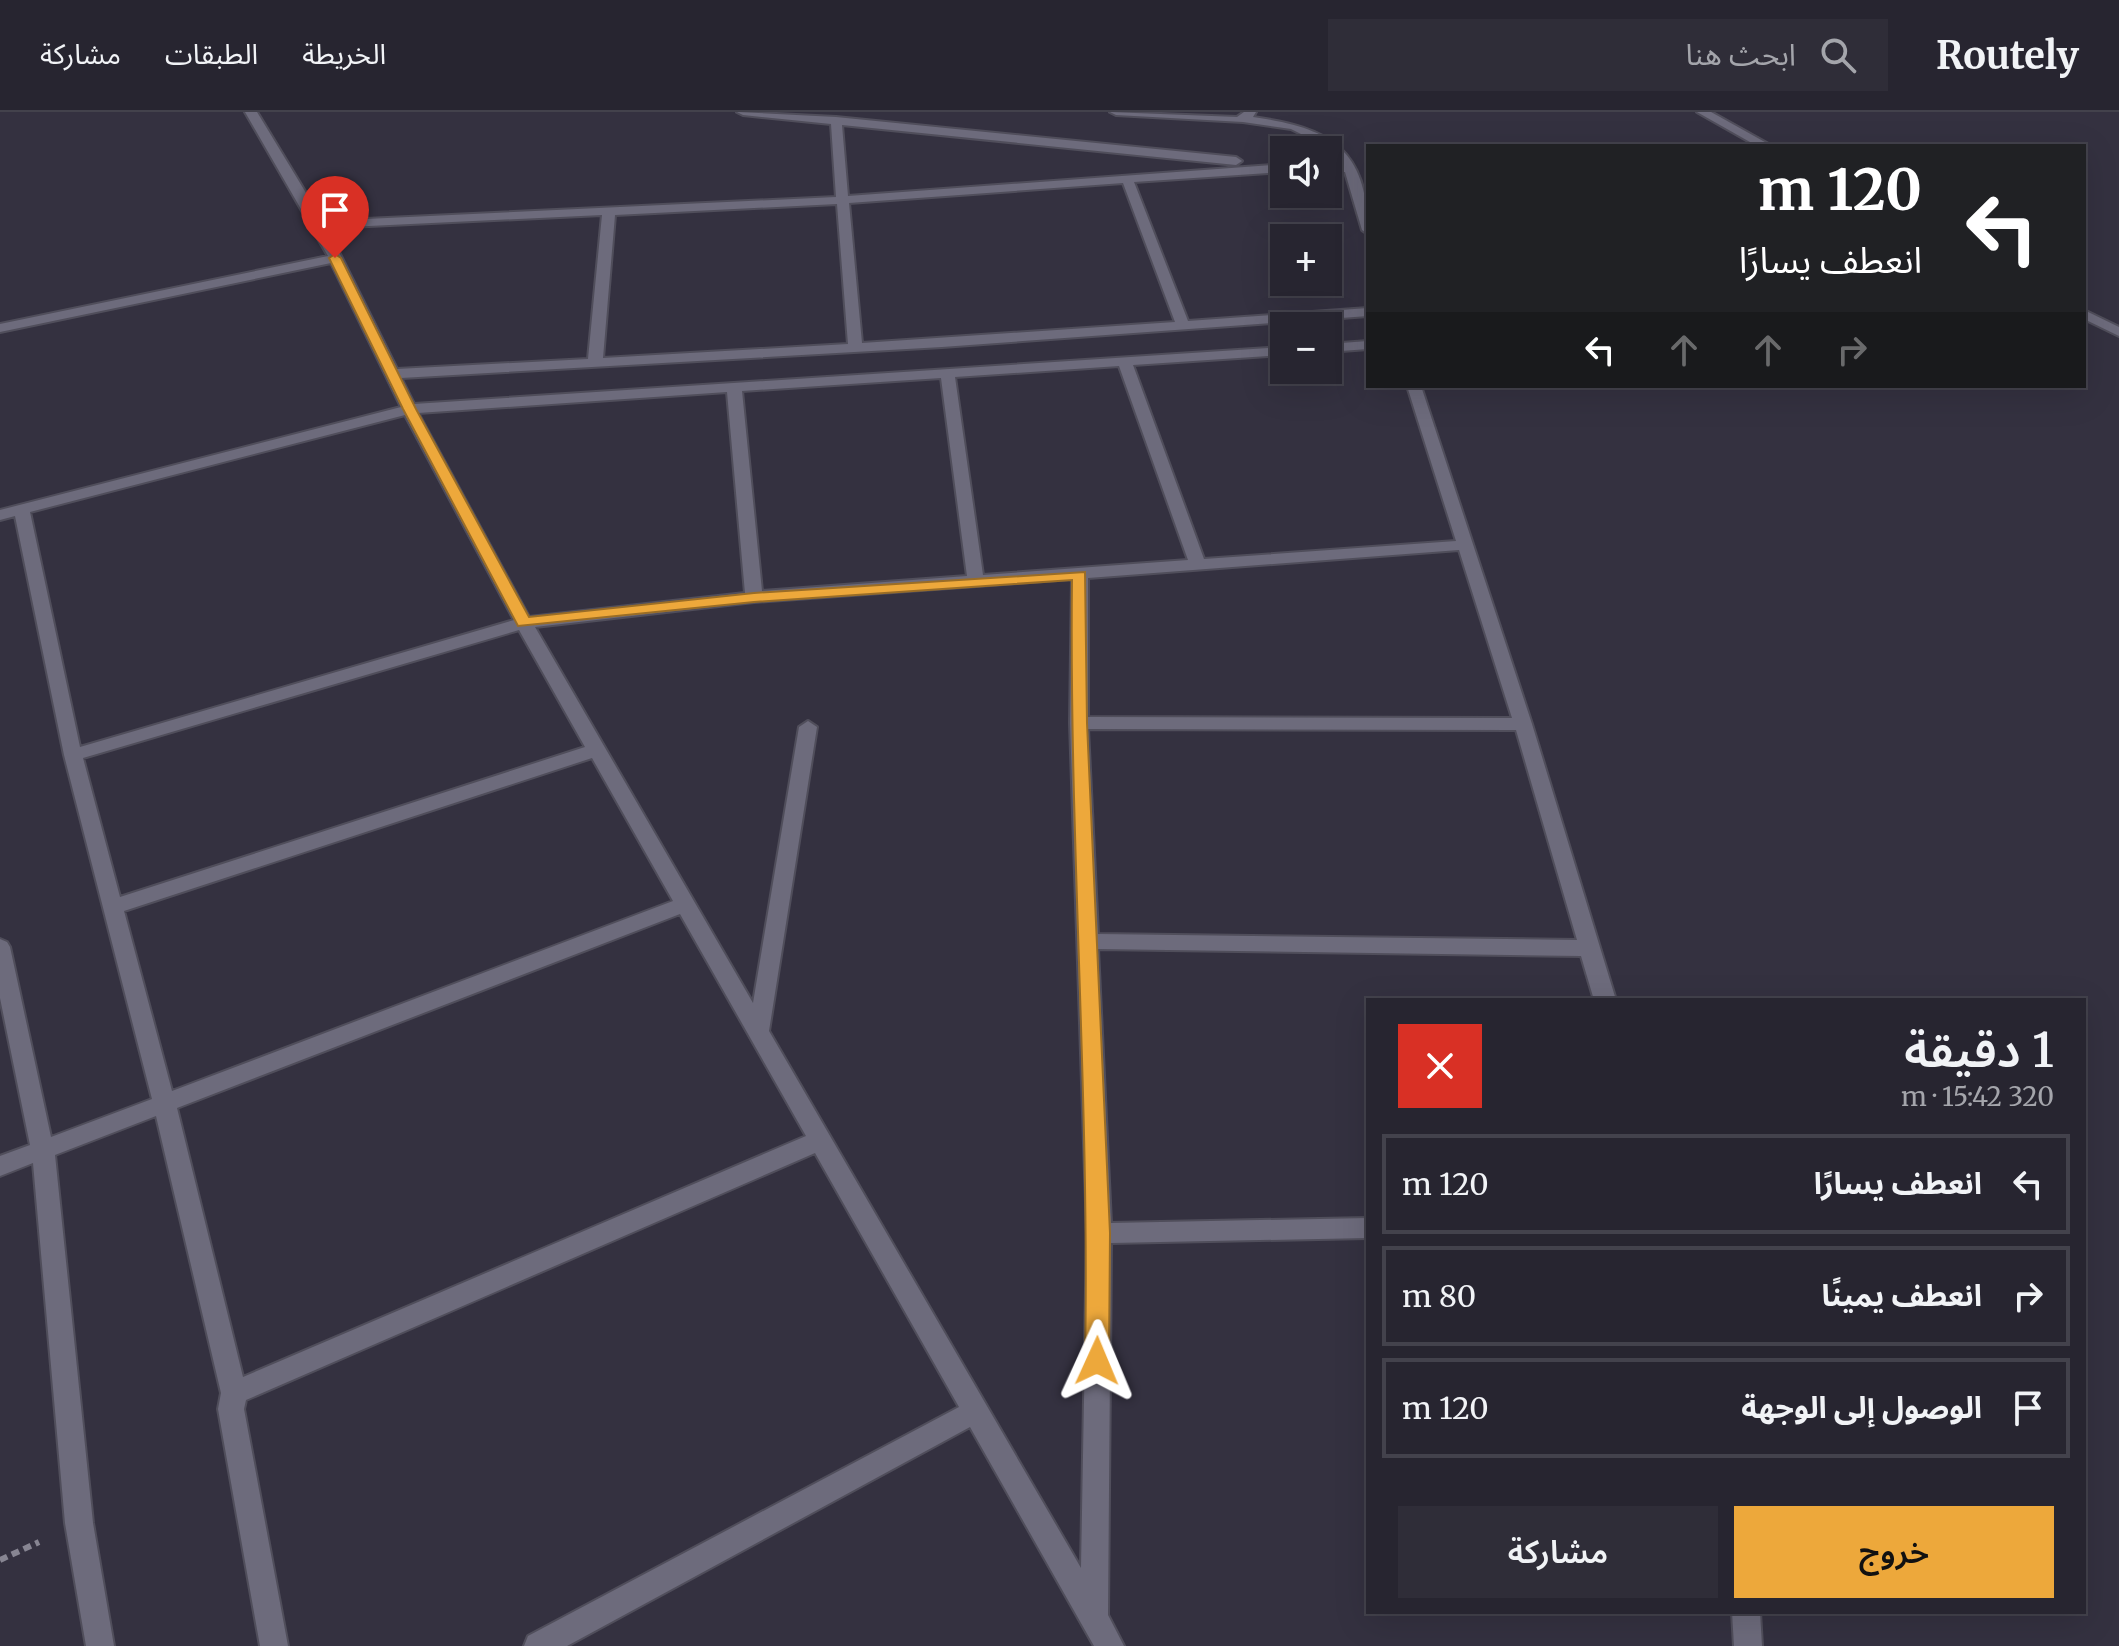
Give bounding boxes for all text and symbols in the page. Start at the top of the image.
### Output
search box [1328,19,1888,91]
text: Routely [1936,32,2079,79]
icon: search [1816,33,1860,77]
text: ابحث هنا [1686,35,1796,73]
text: مشاركة [40,36,121,72]
text: الطبقات [165,36,258,72]
text: الخريطة [302,36,386,72]
map controls [1270,136,1342,384]
button: sound [1270,136,1342,208]
text: 120 m [1758,155,1922,225]
pin [301,176,369,258]
icon: left [1950,176,2054,280]
icon: arrive [313,188,357,232]
button: + [1270,224,1342,296]
text: انعطف يسارًا [1739,238,1922,283]
button: − [1270,312,1342,384]
icon: left [1578,328,1622,372]
icon: ahead [1662,328,1706,372]
icon: ahead [1746,328,1790,372]
icon: right [1830,328,1874,372]
text: 1 دقيقة [1904,1020,2054,1080]
button: close [1398,1024,1482,1108]
text: 320 m · 15:42 [1901,1080,2054,1113]
icon: left [2006,1162,2050,1206]
text: انعطف يسارًا [1814,1164,1982,1202]
text: 120 m [1402,1165,1489,1203]
icon: right [2006,1274,2050,1318]
text: انعطف يمينًا [1822,1276,1982,1314]
text: 80 m [1402,1277,1476,1315]
position arrow [1055,1319,1139,1403]
icon: arrive [2006,1386,2050,1430]
text: الوصول إلى الوجهة [1741,1388,1982,1426]
text: 120 m [1402,1389,1489,1427]
button: مشاركة [1398,1506,1718,1598]
button: خروج [1734,1506,2054,1598]

